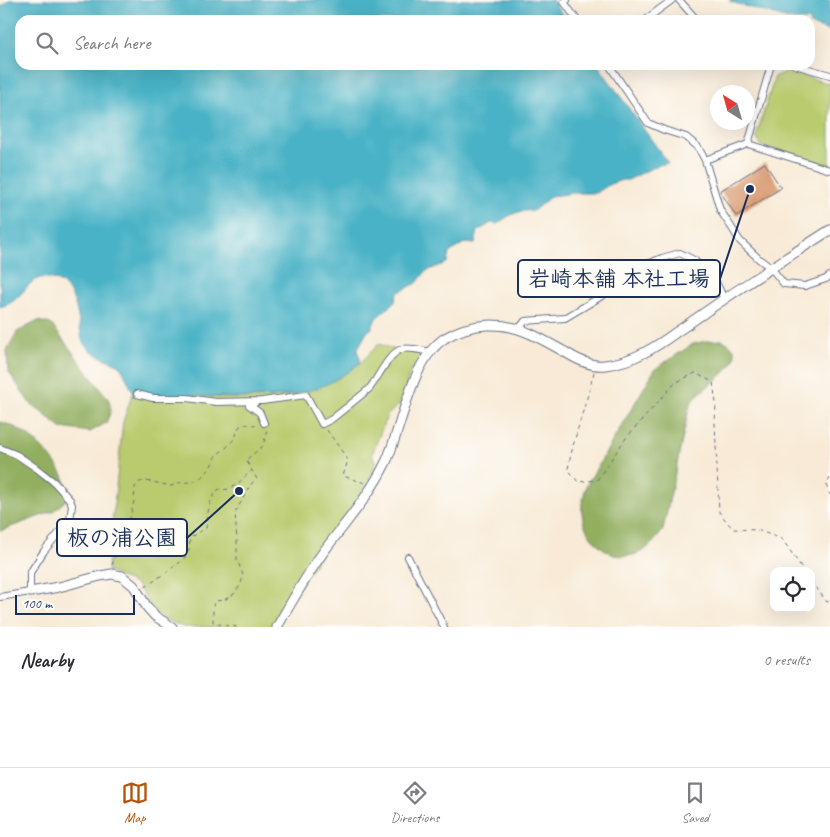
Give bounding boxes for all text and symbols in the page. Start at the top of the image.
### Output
search box [15,15,815,70]
icon: search [33,29,61,57]
text: Search here [73,31,150,55]
north arrow [710,85,755,130]
callout: 岩崎本舗 本社工場 [518,260,720,297]
text: 岩崎本舗 本社工場 [528,265,710,293]
callout: 板の浦公園 [57,519,187,556]
text: 板の浦公園 [67,524,177,552]
map controls [770,567,815,612]
button: locate [770,567,815,612]
scale bar [15,592,135,615]
text: 100 m [22,595,52,612]
text: Nearby [20,647,73,673]
text: 0 results [763,650,810,670]
tab: Map [121,779,149,826]
tab: Directions [391,779,439,826]
tab: Saved [681,779,709,826]

